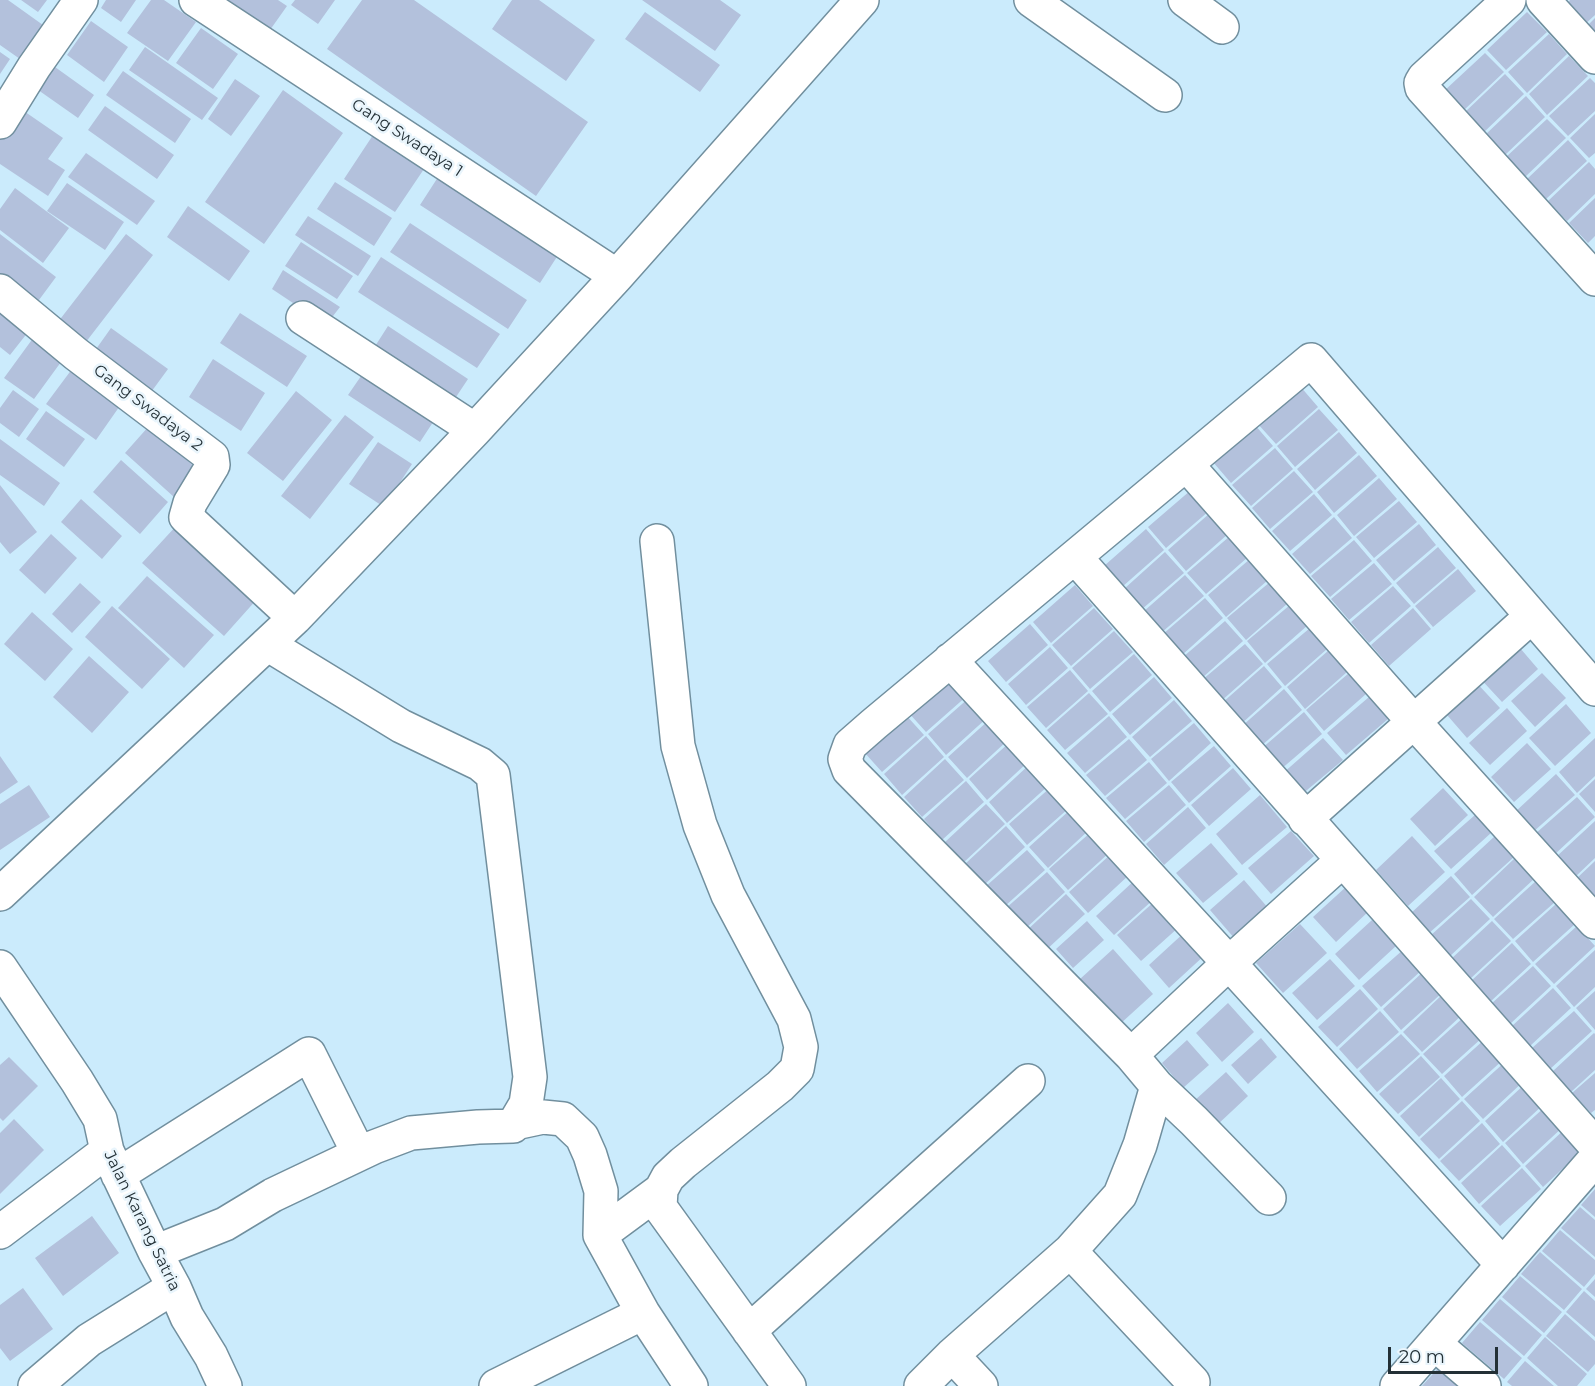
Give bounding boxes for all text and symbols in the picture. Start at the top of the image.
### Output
street label: Gang Swadaya 1 [348,95,466,181]
street label: Gang Swadaya 2 [90,361,206,455]
street label: Jalan Karang Satria [100,1148,184,1294]
scale bar [1391,1335,1500,1373]
text: 20 m [1399,1346,1445,1368]

